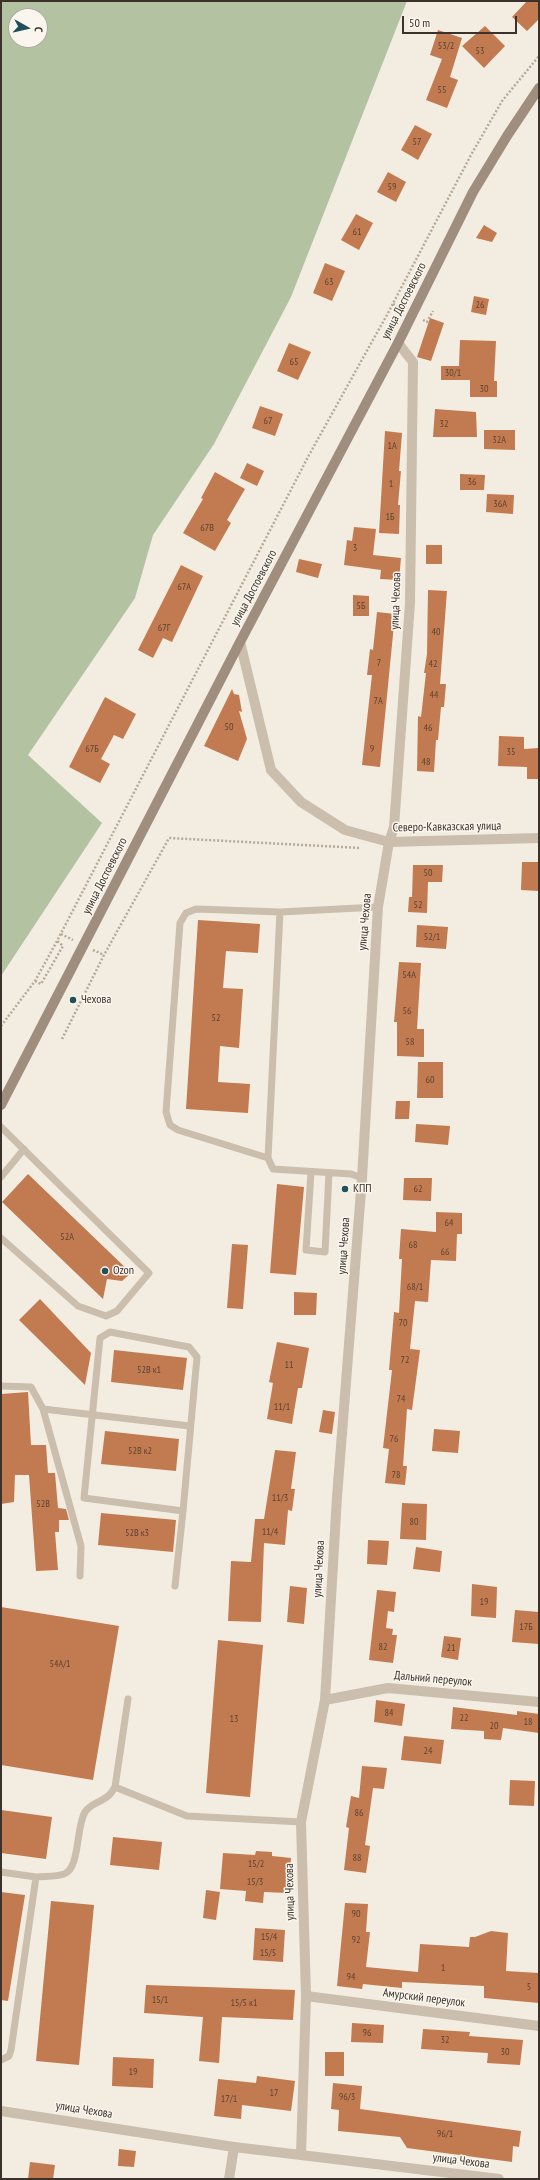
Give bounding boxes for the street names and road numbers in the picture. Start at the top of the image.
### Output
street label: улица Достоевского [379,260,429,342]
street label: улица Достоевского [228,548,280,628]
street label: улица Чехова [388,572,404,630]
street label: Северо-Кавказская улица [393,819,501,835]
street label: улица Достоевского [80,835,130,917]
street label: улица Чехова [355,893,375,951]
street label: улица Чехова [335,1217,353,1275]
street label: улица Чехова [310,1540,328,1598]
street label: Дальний переулок [393,1668,473,1690]
street label: улица Чехова [282,1863,298,1921]
street label: Амурский переулок [382,1986,466,2010]
street label: улица Чехова [55,2098,113,2122]
street label: улица Чехова [432,2150,490,2172]

